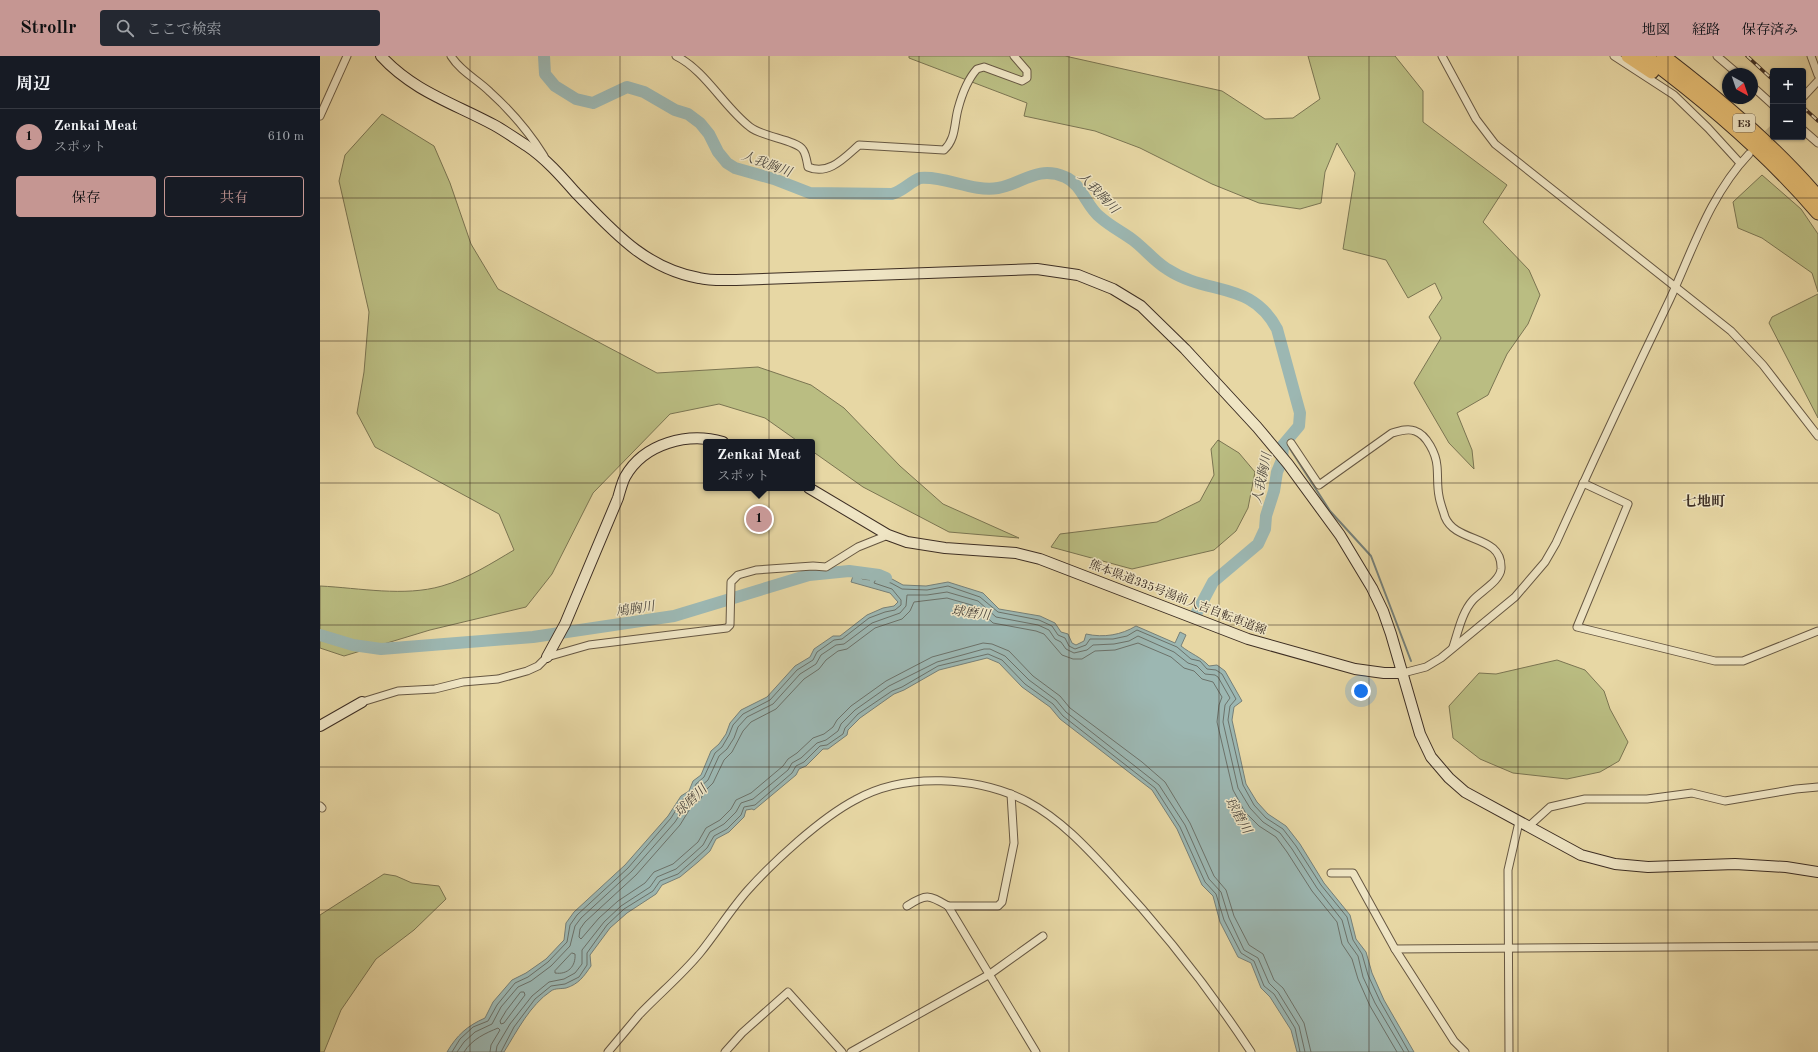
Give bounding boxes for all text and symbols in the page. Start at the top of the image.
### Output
search box [100,10,380,46]
icon: search [114,17,136,39]
text: Strollr [20,19,76,38]
text: ここで検索 [146,23,221,38]
text: 地図 [1642,23,1670,37]
text: 経路 [1692,23,1720,37]
text: 保存済み [1742,23,1798,37]
north arrow [1722,68,1758,104]
map controls [1770,68,1806,140]
button: + [1770,68,1806,104]
text: 周辺 [16,76,50,93]
button: − [1770,104,1806,140]
road number: E3 [1733,114,1755,132]
text: Zenkai Meat [54,119,137,134]
text: 1 [25,130,33,143]
text: 610 m [267,130,304,143]
text: スポット [54,141,106,154]
water label: 人我胸川 [740,148,795,180]
water label: 人我胸川 [1075,169,1123,218]
button: 保存 [16,176,156,217]
button: 共有 [164,176,304,217]
popup [703,439,815,491]
text: Zenkai Meat [717,448,801,463]
water label: 人我胸川 [1250,449,1275,505]
text: スポット [717,470,769,483]
district label: 七地町 [1683,494,1726,509]
pin: 1 [746,504,772,534]
street label: 熊本県道335号湯前人吉自転車道線 [1087,557,1269,637]
water label: 鳩胸川 [615,599,657,619]
water label: 球磨川 [951,604,993,623]
your location [1351,681,1371,701]
water label: 球磨川 [672,781,711,819]
water label: 球磨川 [1222,795,1255,838]

